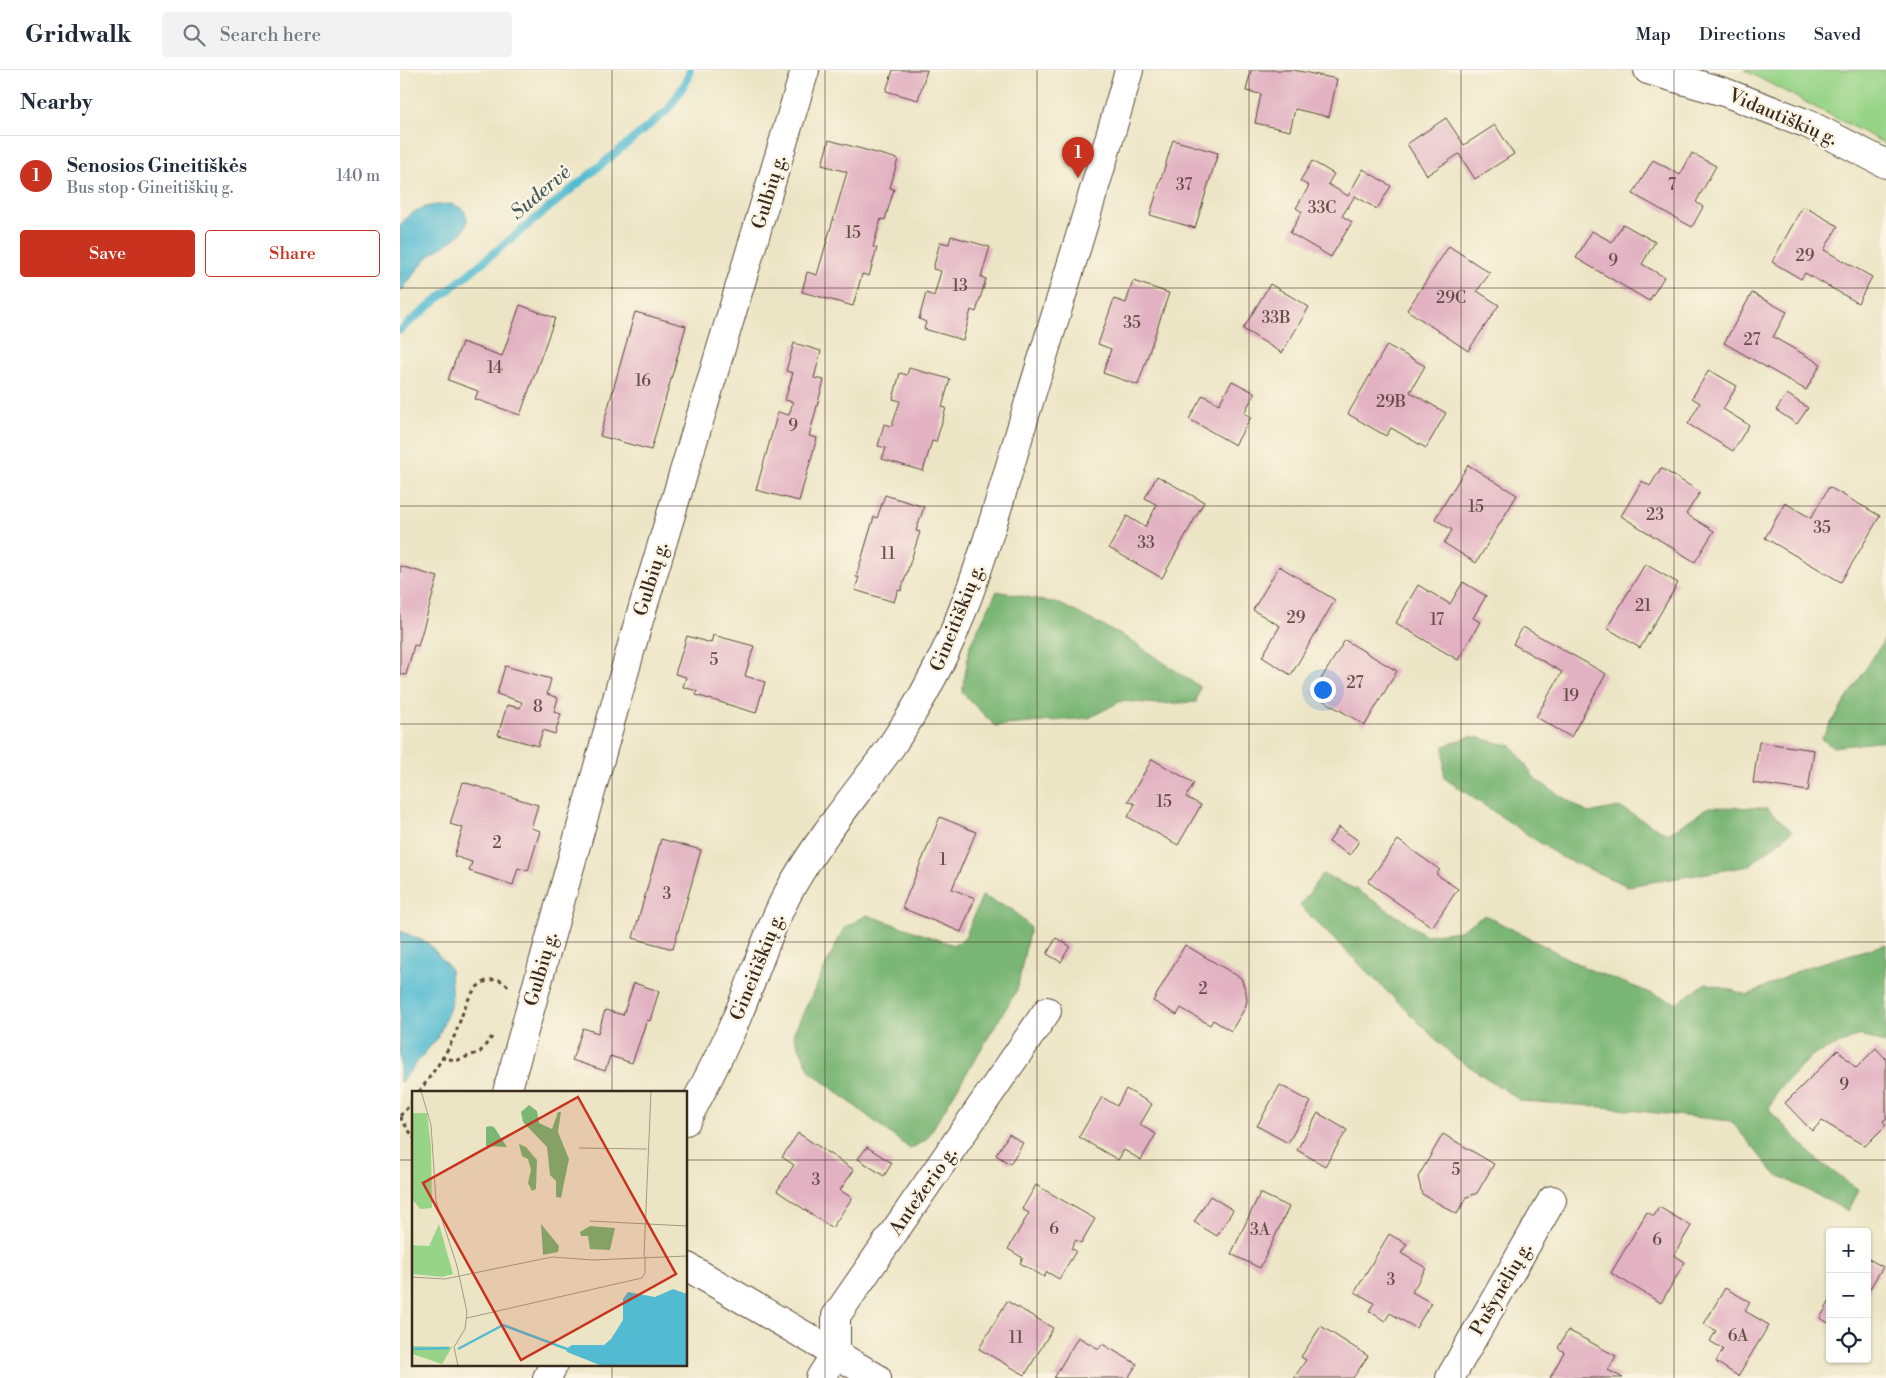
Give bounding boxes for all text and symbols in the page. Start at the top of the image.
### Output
search box [162,12,512,57]
text: Gridwalk [25,20,132,50]
icon: search [180,21,208,49]
text: Search here [220,23,321,47]
text: Map [1635,23,1671,46]
text: Directions [1699,23,1786,46]
text: Saved [1814,23,1861,46]
street label: Vidautiškių g. [1724,83,1841,151]
text: Nearby [20,90,93,116]
pin: 1 [1062,137,1094,178]
street label: Gulbių g. [746,152,792,232]
text: Senosios Gineitiškės [67,154,247,178]
water label: Sudervė [506,160,577,225]
text: 1 [32,166,40,186]
text: 140 m [336,166,380,186]
house number: 37 [1176,175,1192,195]
house number: 7 [1668,175,1676,195]
text: Bus stop · Gineitiškių g. [67,178,233,198]
house number: 33C [1308,198,1336,218]
house number: 15 [845,223,861,243]
button: Save [20,230,195,277]
button: Share [205,230,380,277]
house number: 29 [1796,246,1815,266]
house number: 9 [1608,251,1618,271]
house number: 13 [952,276,968,296]
house number: 29C [1436,288,1466,308]
house number: 33B [1262,308,1290,328]
house number: 35 [1123,313,1141,333]
house number: 27 [1743,330,1761,350]
house number: 14 [487,358,503,378]
house number: 16 [635,371,651,391]
house number: 29B [1376,392,1406,412]
house number: 9 [788,416,798,436]
house number: 15 [1468,497,1484,517]
house number: 23 [1646,505,1664,525]
house number: 35 [1813,518,1831,538]
house number: 33 [1137,533,1155,553]
street label: Gulbių g. [628,539,674,619]
house number: 11 [881,544,895,564]
street label: Gineitiškių g. [925,561,989,675]
house number: 21 [1635,596,1651,616]
house number: 29 [1287,608,1306,628]
house number: 17 [1430,610,1444,630]
house number: 5 [710,650,719,670]
house number: 27 [1346,673,1364,693]
your location [1310,677,1336,703]
house number: 19 [1563,686,1579,706]
house number: 8 [533,697,543,717]
house number: 15 [1156,792,1172,812]
house number: 2 [492,833,502,853]
house number: 1 [940,850,947,870]
house number: 3 [663,884,672,904]
street label: Gineitiškių g. [725,910,789,1024]
street label: Gulbių g. [519,929,563,1009]
house number: 2 [1198,979,1208,999]
house number: 9 [1839,1075,1849,1095]
inset map [412,1091,688,1366]
street label: Antežerio g. [883,1142,962,1241]
house number: 5 [1452,1160,1461,1180]
house number: 3 [812,1170,821,1190]
house number: 6 [1049,1219,1059,1239]
house number: 3A [1250,1220,1271,1240]
map controls [1826,1228,1871,1363]
button: + [1826,1228,1871,1273]
house number: 6 [1652,1230,1662,1250]
street label: Pušynėlių g. [1465,1238,1537,1340]
house number: 3 [1387,1270,1396,1290]
button: − [1826,1273,1871,1318]
button: locate [1826,1318,1871,1363]
house number: 6A [1728,1326,1749,1346]
house number: 11 [1009,1328,1023,1348]

